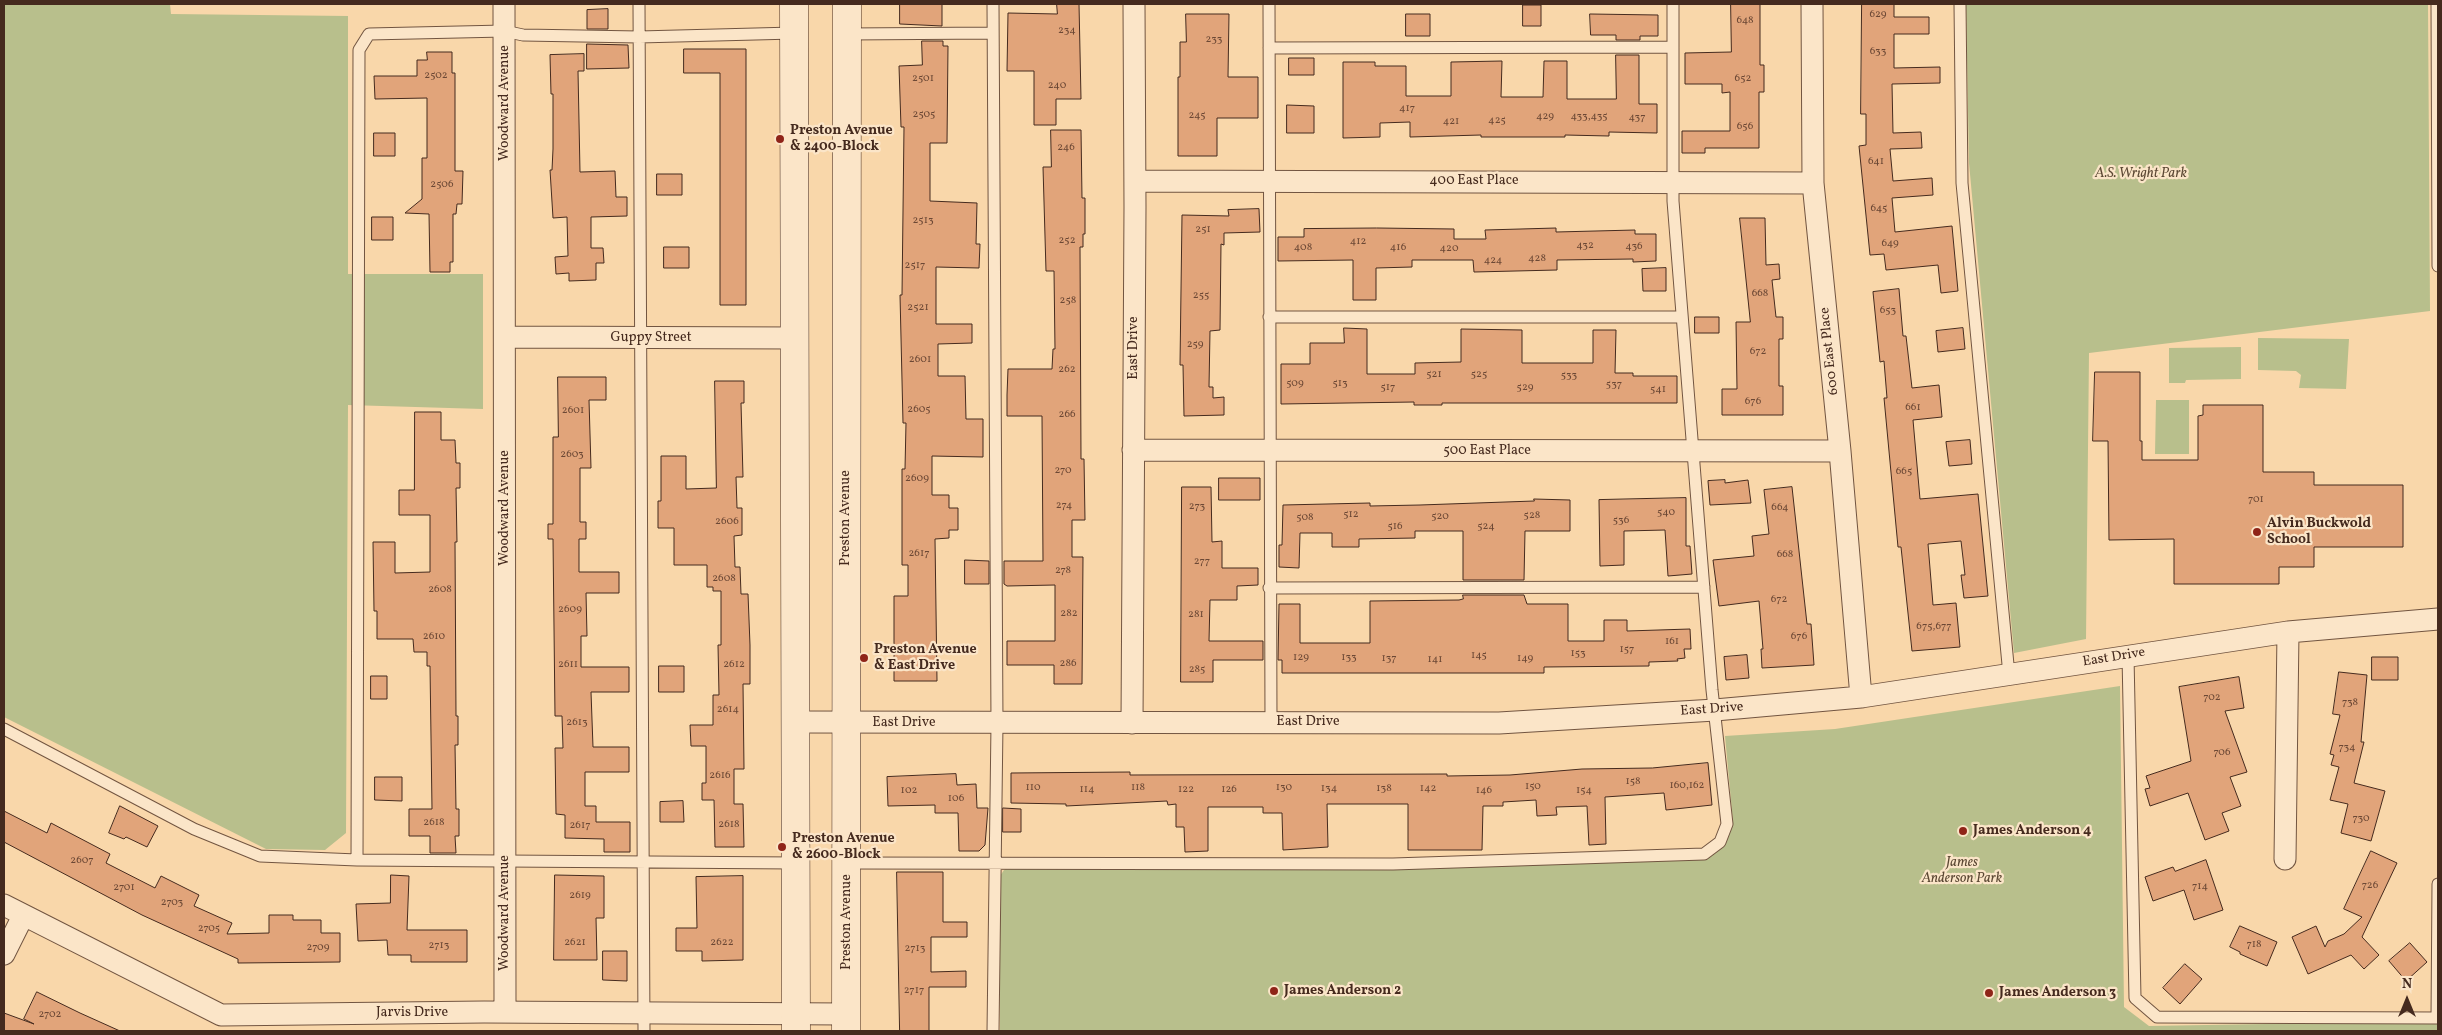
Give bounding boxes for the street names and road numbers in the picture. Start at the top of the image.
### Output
street label: Woodward Avenue [497,45,513,161]
street label: 400 East Place [1429,173,1519,189]
street label: 600 East Place [1817,306,1843,396]
street label: East Drive [1126,316,1142,380]
street label: Guppy Street [610,330,692,346]
street label: 500 East Place [1443,443,1531,459]
street label: Woodward Avenue [497,450,513,566]
street label: Preston Avenue [838,470,854,566]
street label: East Drive [2081,645,2147,671]
street label: East Drive [1680,699,1744,721]
street label: East Drive [1276,714,1340,730]
street label: East Drive [872,715,936,731]
street label: Woodward Avenue [497,855,513,971]
street label: Preston Avenue [839,874,855,970]
street label: Jarvis Drive [376,1005,448,1021]

